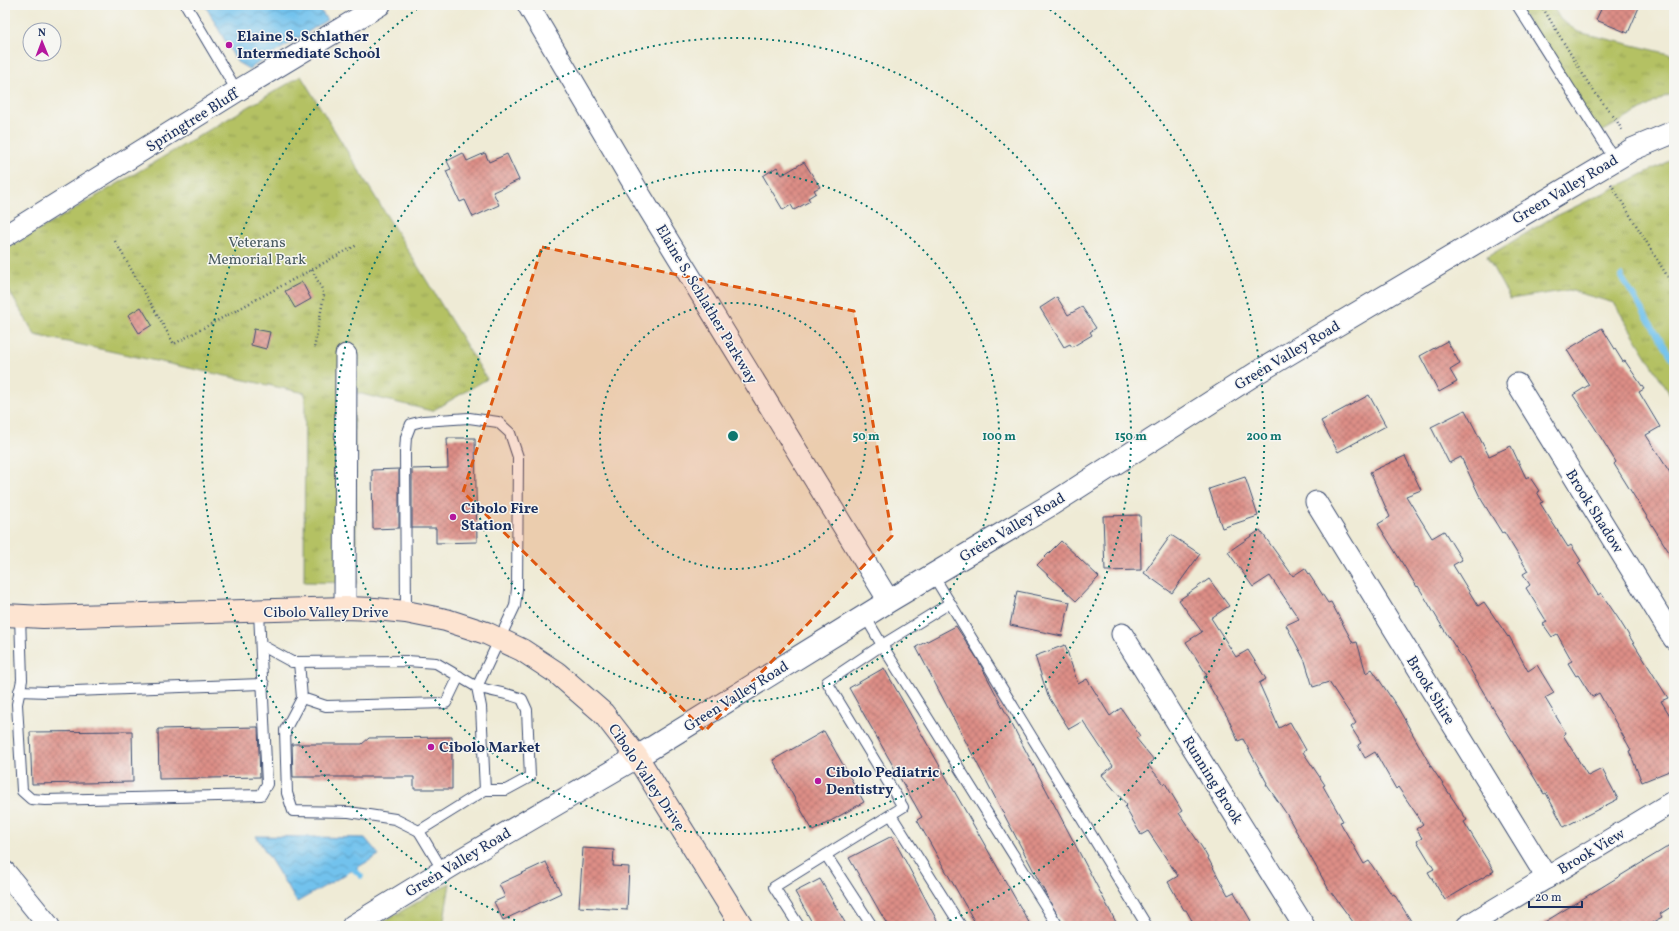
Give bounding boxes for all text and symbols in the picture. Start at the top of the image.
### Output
north arrow [22,22,62,62]
text: N [38,26,46,41]
place label: Elaine S. Schlather Intermediate School [237,27,380,65]
marker: Elaine S. Schlather Intermediate School [224,40,234,50]
street label: Springtree Bluff [143,83,245,158]
street label: Green Valley Road [1509,150,1623,230]
street label: Elaine S. Schlather Parkway [650,221,762,388]
park label: Veterans Memorial Park [208,233,306,271]
street label: Green Valley Road [1231,316,1345,396]
centre of rings [726,429,740,443]
text: 50 m [852,429,880,445]
text: 100 m [982,429,1016,445]
text: 150 m [1115,429,1147,445]
text: 200 m [1246,429,1282,445]
street label: Brook Shadow [1560,466,1628,558]
street label: Green Valley Road [956,488,1070,568]
place label: Cibolo Fire Station [461,499,539,537]
marker: Cibolo Fire Station [448,512,458,522]
street label: Cibolo Valley Drive [264,603,389,624]
street label: Brook Shire [1400,652,1459,729]
street label: Green Valley Road [680,657,793,738]
street label: Cibolo Valley Drive [602,720,689,836]
street label: Running Brook [1176,733,1247,829]
place label: Cibolo Market [439,738,540,759]
marker: Cibolo Market [426,742,436,752]
place label: Cibolo Pediatric Dentistry [826,763,939,801]
marker: Cibolo Pediatric Dentistry [813,776,823,786]
street label: Green Valley Road [402,823,516,903]
street label: Brook View [1554,824,1630,881]
scale bar [1529,883,1582,909]
text: 20 m [1535,890,1562,906]

